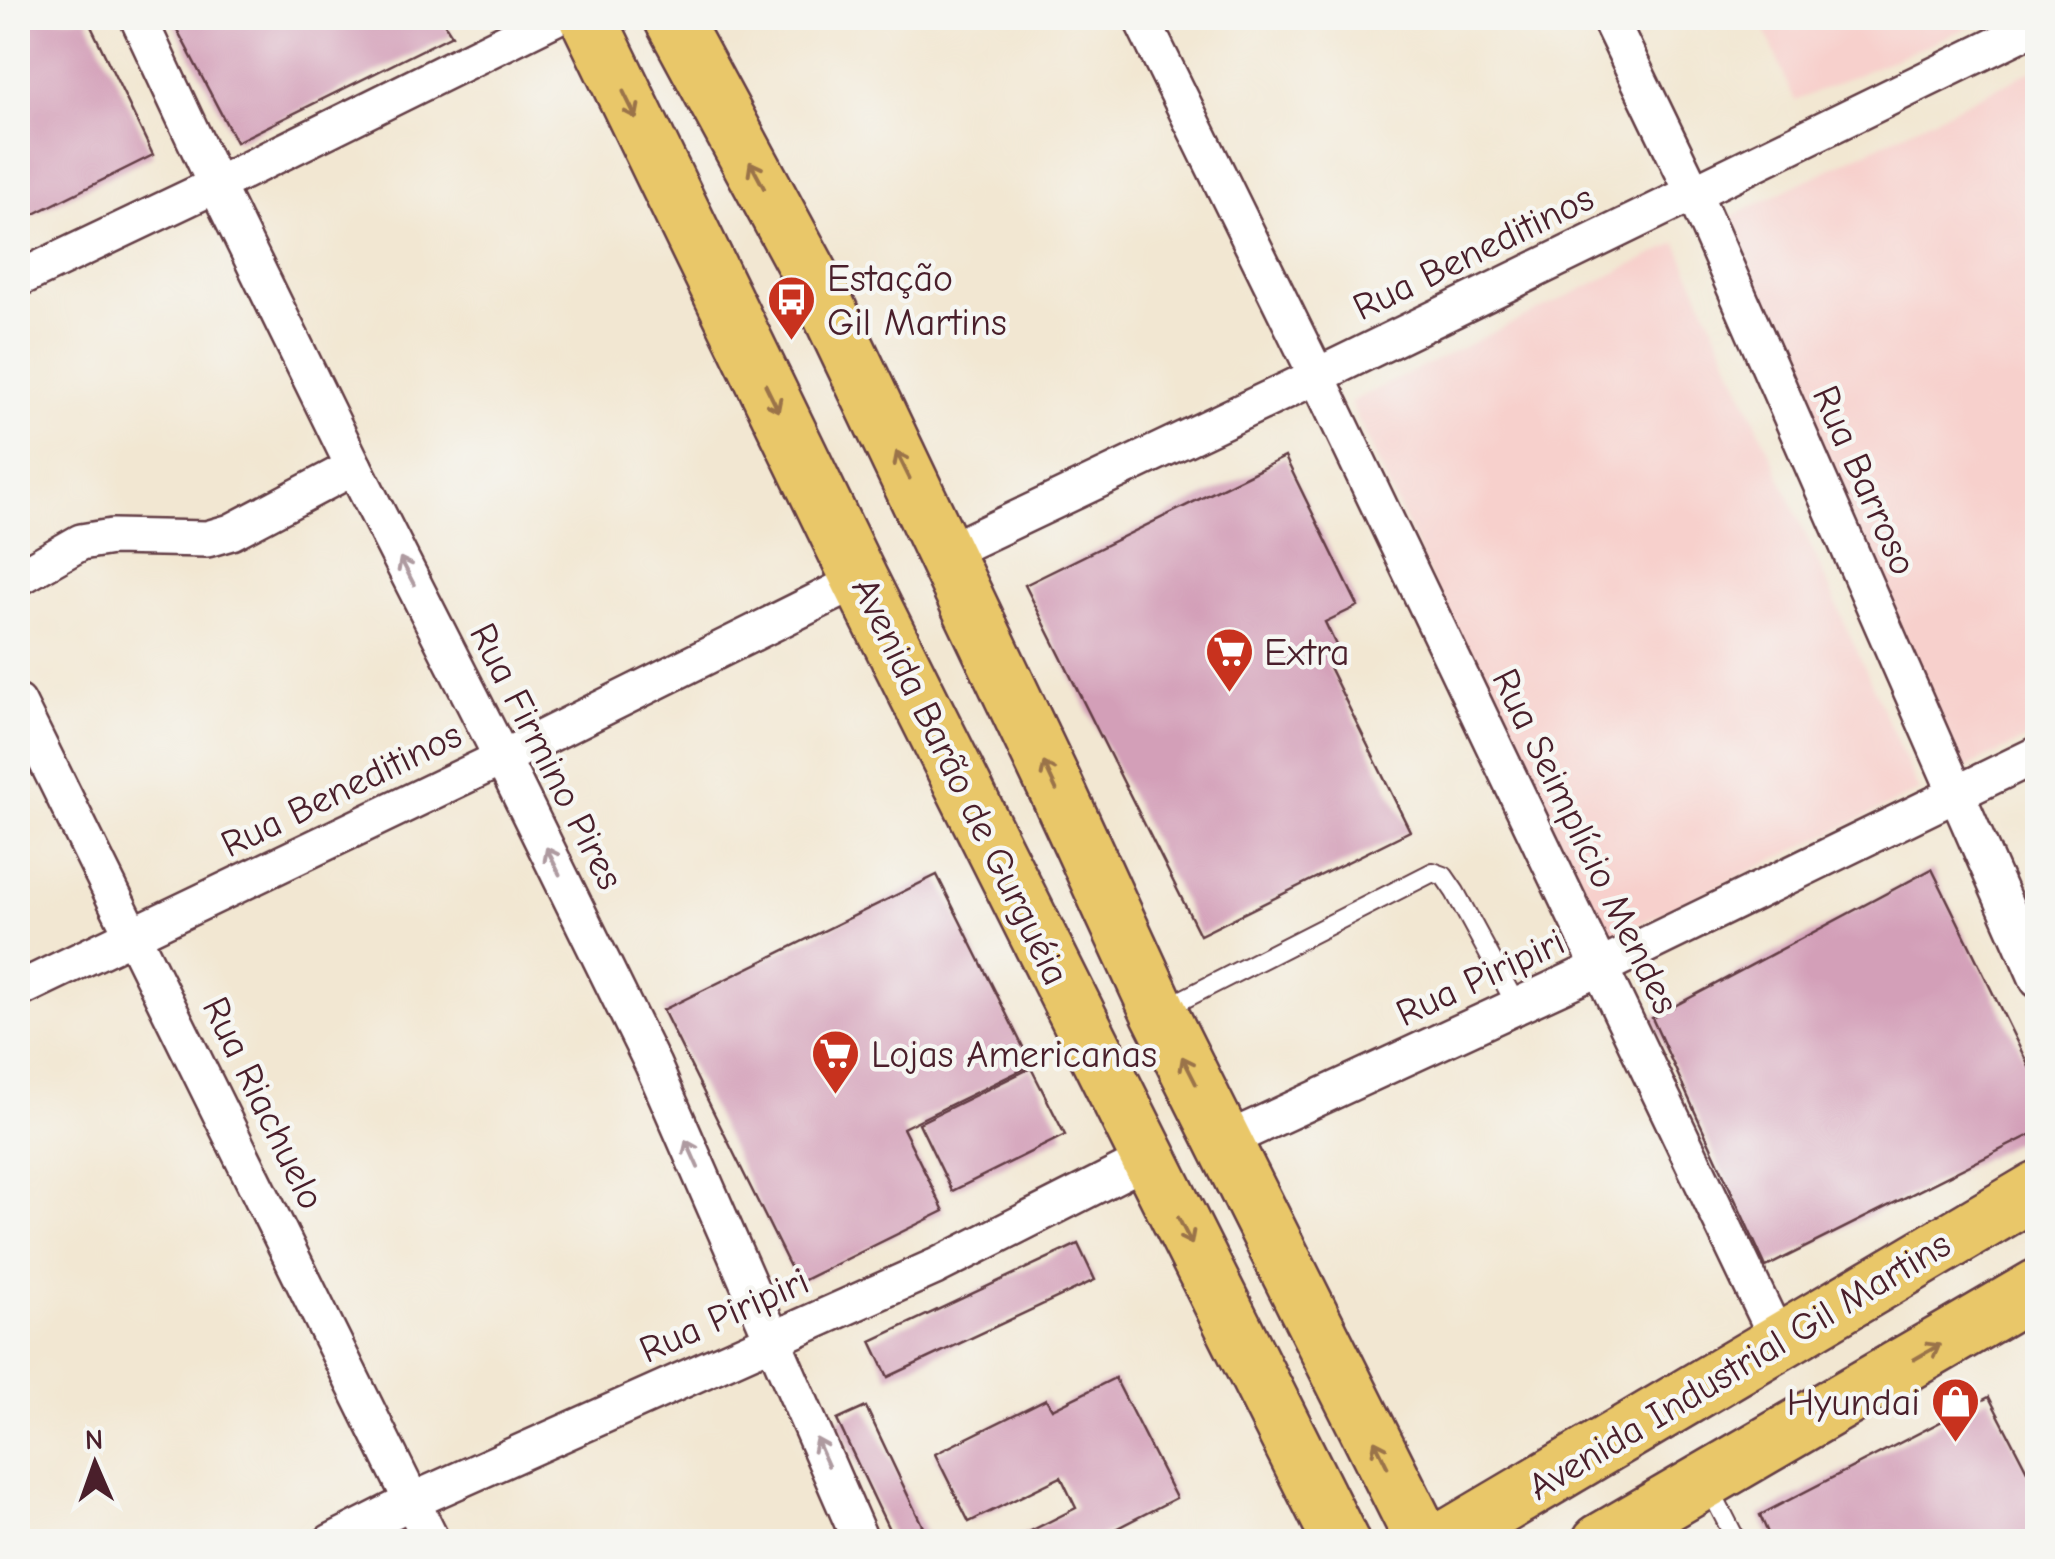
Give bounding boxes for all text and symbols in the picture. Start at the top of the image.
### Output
one-way arrow [622,89,641,119]
one-way arrow [747,160,766,190]
street label: Rua Beneditinos [1346,176,1601,330]
place label: Estação Gil Martins [827,257,1007,345]
bus stop icon: Estação Gil Martins [766,274,818,342]
street label: Rua Barroso [1803,379,1925,582]
one-way arrow [764,382,783,412]
one-way arrow [893,451,912,480]
one-way arrow [397,556,416,586]
street label: Avenida Barão de Gurguéia [842,571,1078,992]
street label: Rua Firmino Pires [460,616,632,897]
supermarket icon: Extra [1203,626,1255,694]
place label: Extra [1264,631,1350,675]
street label: Rua Seimplício Mendes [1482,662,1688,1021]
street label: Rua Beneditinos [214,713,469,867]
one-way arrow [1040,761,1059,791]
one-way arrow [543,846,562,876]
street label: Rua Piripiri [1389,920,1572,1036]
street label: Rua Riachuelo [193,990,333,1217]
supermarket icon: Lojas Americanas [810,1028,862,1096]
place label: Lojas Americanas [871,1033,1157,1077]
one-way arrow [1179,1055,1198,1085]
one-way arrow [682,1139,700,1170]
one-way arrow [1176,1215,1195,1245]
street label: Avenida Industrial Gil Martins [1521,1222,1959,1509]
street label: Rua Piripiri [633,1259,816,1373]
one-way arrow [1912,1342,1940,1362]
shop icon: Hyundai [1929,1376,1981,1444]
place label: Hyundai [1787,1381,1920,1425]
north arrow [45,1414,145,1514]
text: N [84,1424,104,1456]
one-way arrow [812,1437,830,1468]
one-way arrow [1370,1440,1389,1470]

